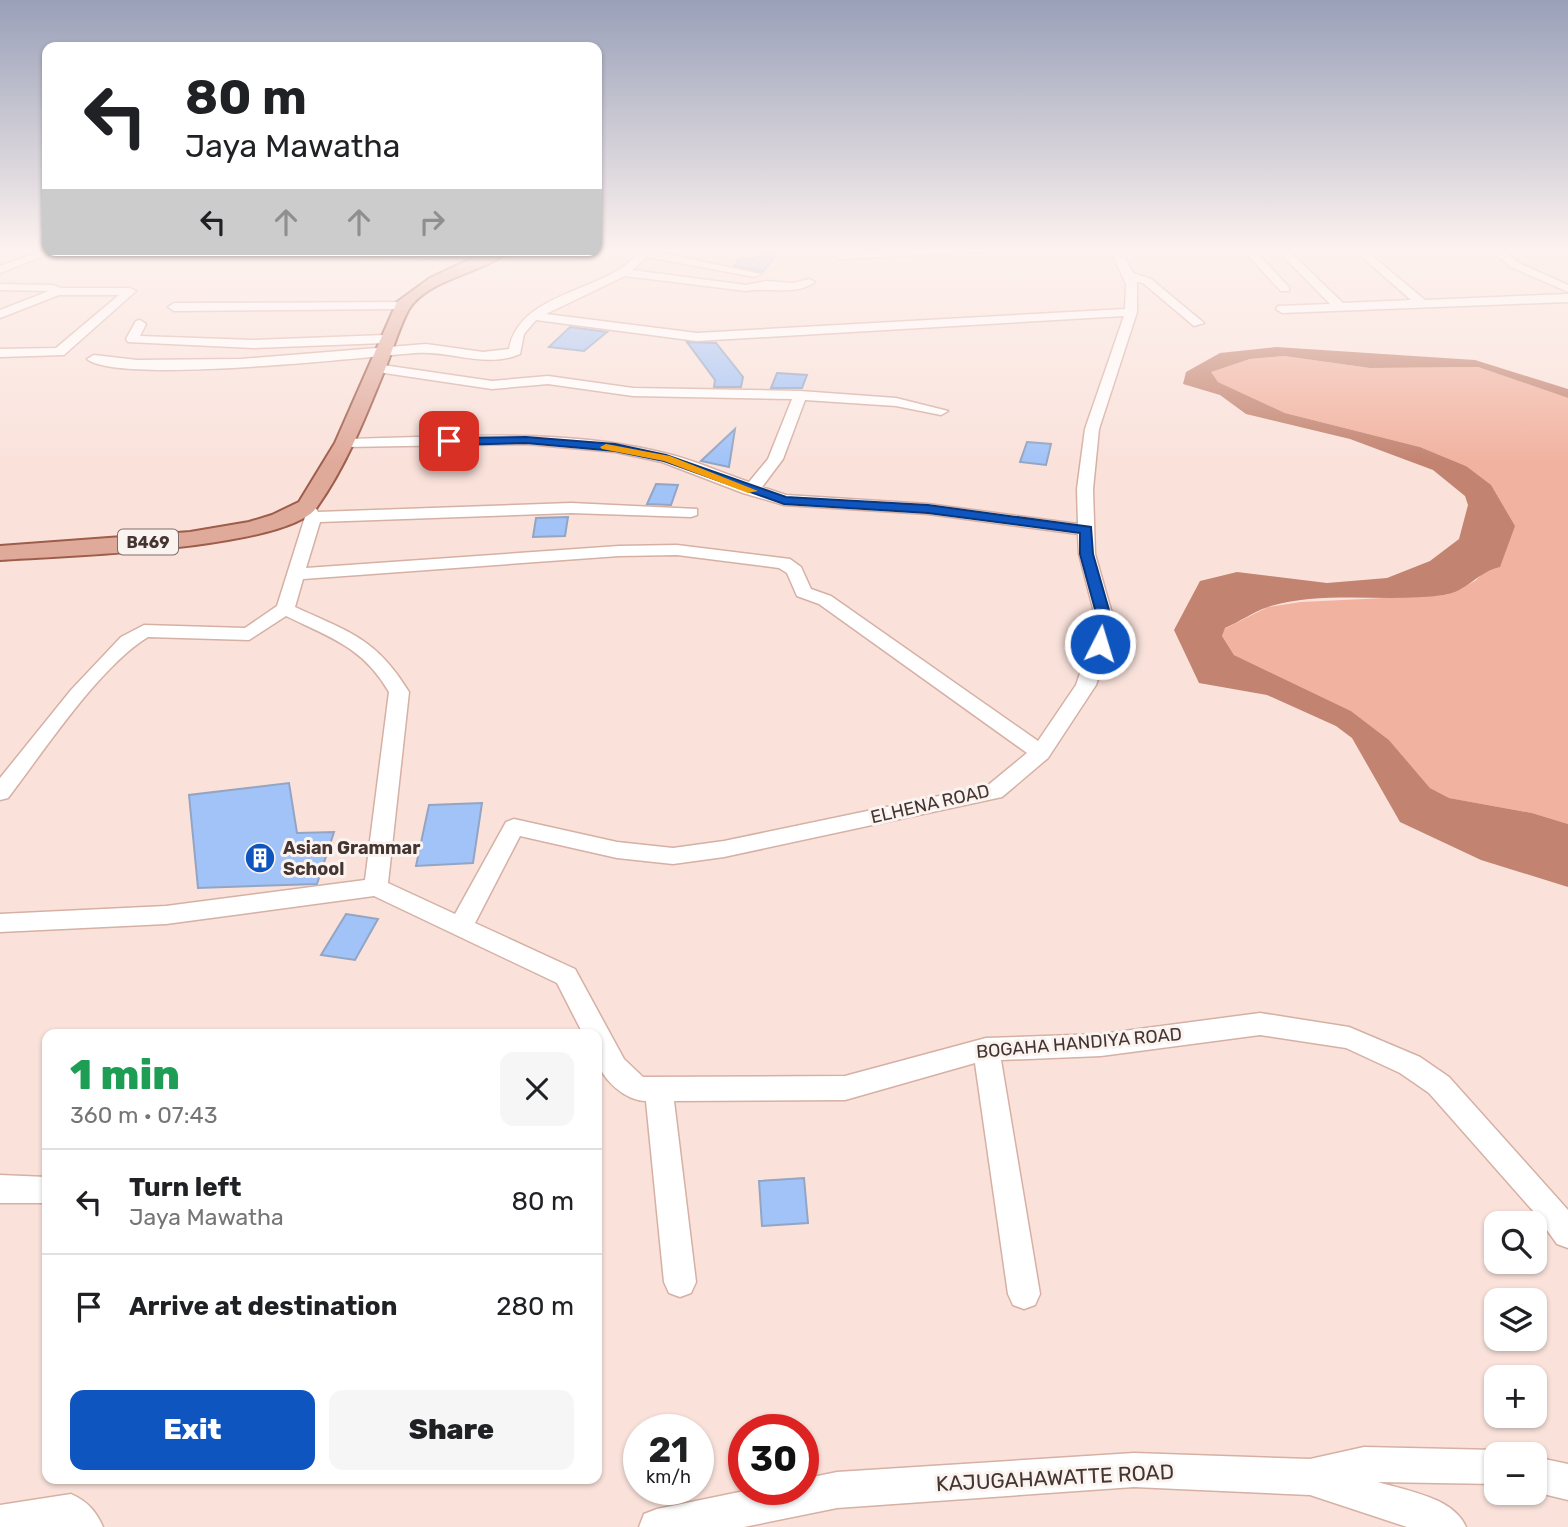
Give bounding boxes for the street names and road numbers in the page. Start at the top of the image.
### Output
road number: B469 [118,530,178,554]
street label: ELHENA ROAD [868,780,992,828]
street label: BOGAHA HANDIYA ROAD [975,1023,1183,1063]
street label: KAJUGAHAWATTE ROAD [935,1459,1175,1496]

